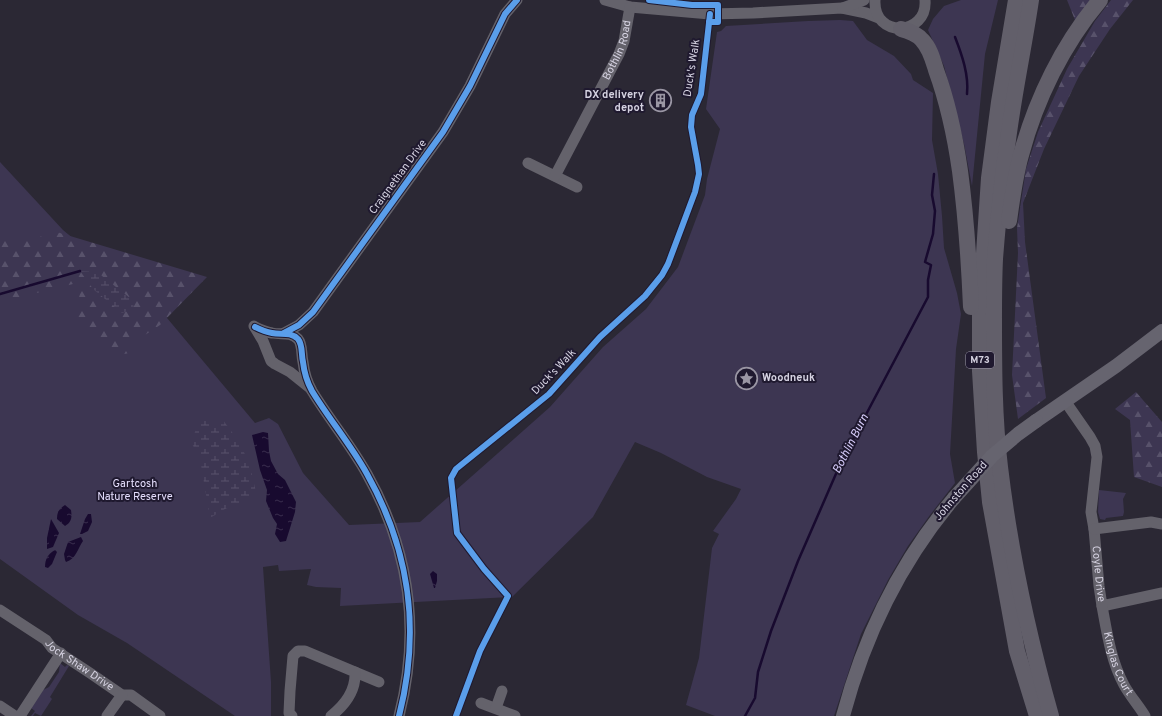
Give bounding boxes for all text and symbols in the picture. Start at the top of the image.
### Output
street label: Bothlin Road [600,19,635,82]
street label: Duck's Walk [681,38,704,98]
place label: DX delivery depot [584,88,644,115]
building icon: DX delivery depot [647,88,673,114]
street label: Craignethan Drive [366,137,430,217]
street label: Duck's Walk [529,346,579,398]
road number: M73 [966,352,994,368]
place icon: Woodneuk [734,365,760,391]
place label: Woodneuk [762,371,815,385]
water label: Bothlin Burn [829,411,873,476]
street label: Johnston Road [931,458,991,524]
park label: Gartcosh Nature Reserve [97,477,173,504]
street label: Coyle Drive [1088,545,1108,603]
street label: Kinglas Court [1100,631,1136,698]
street label: Jock Shaw Drive [41,637,117,694]

